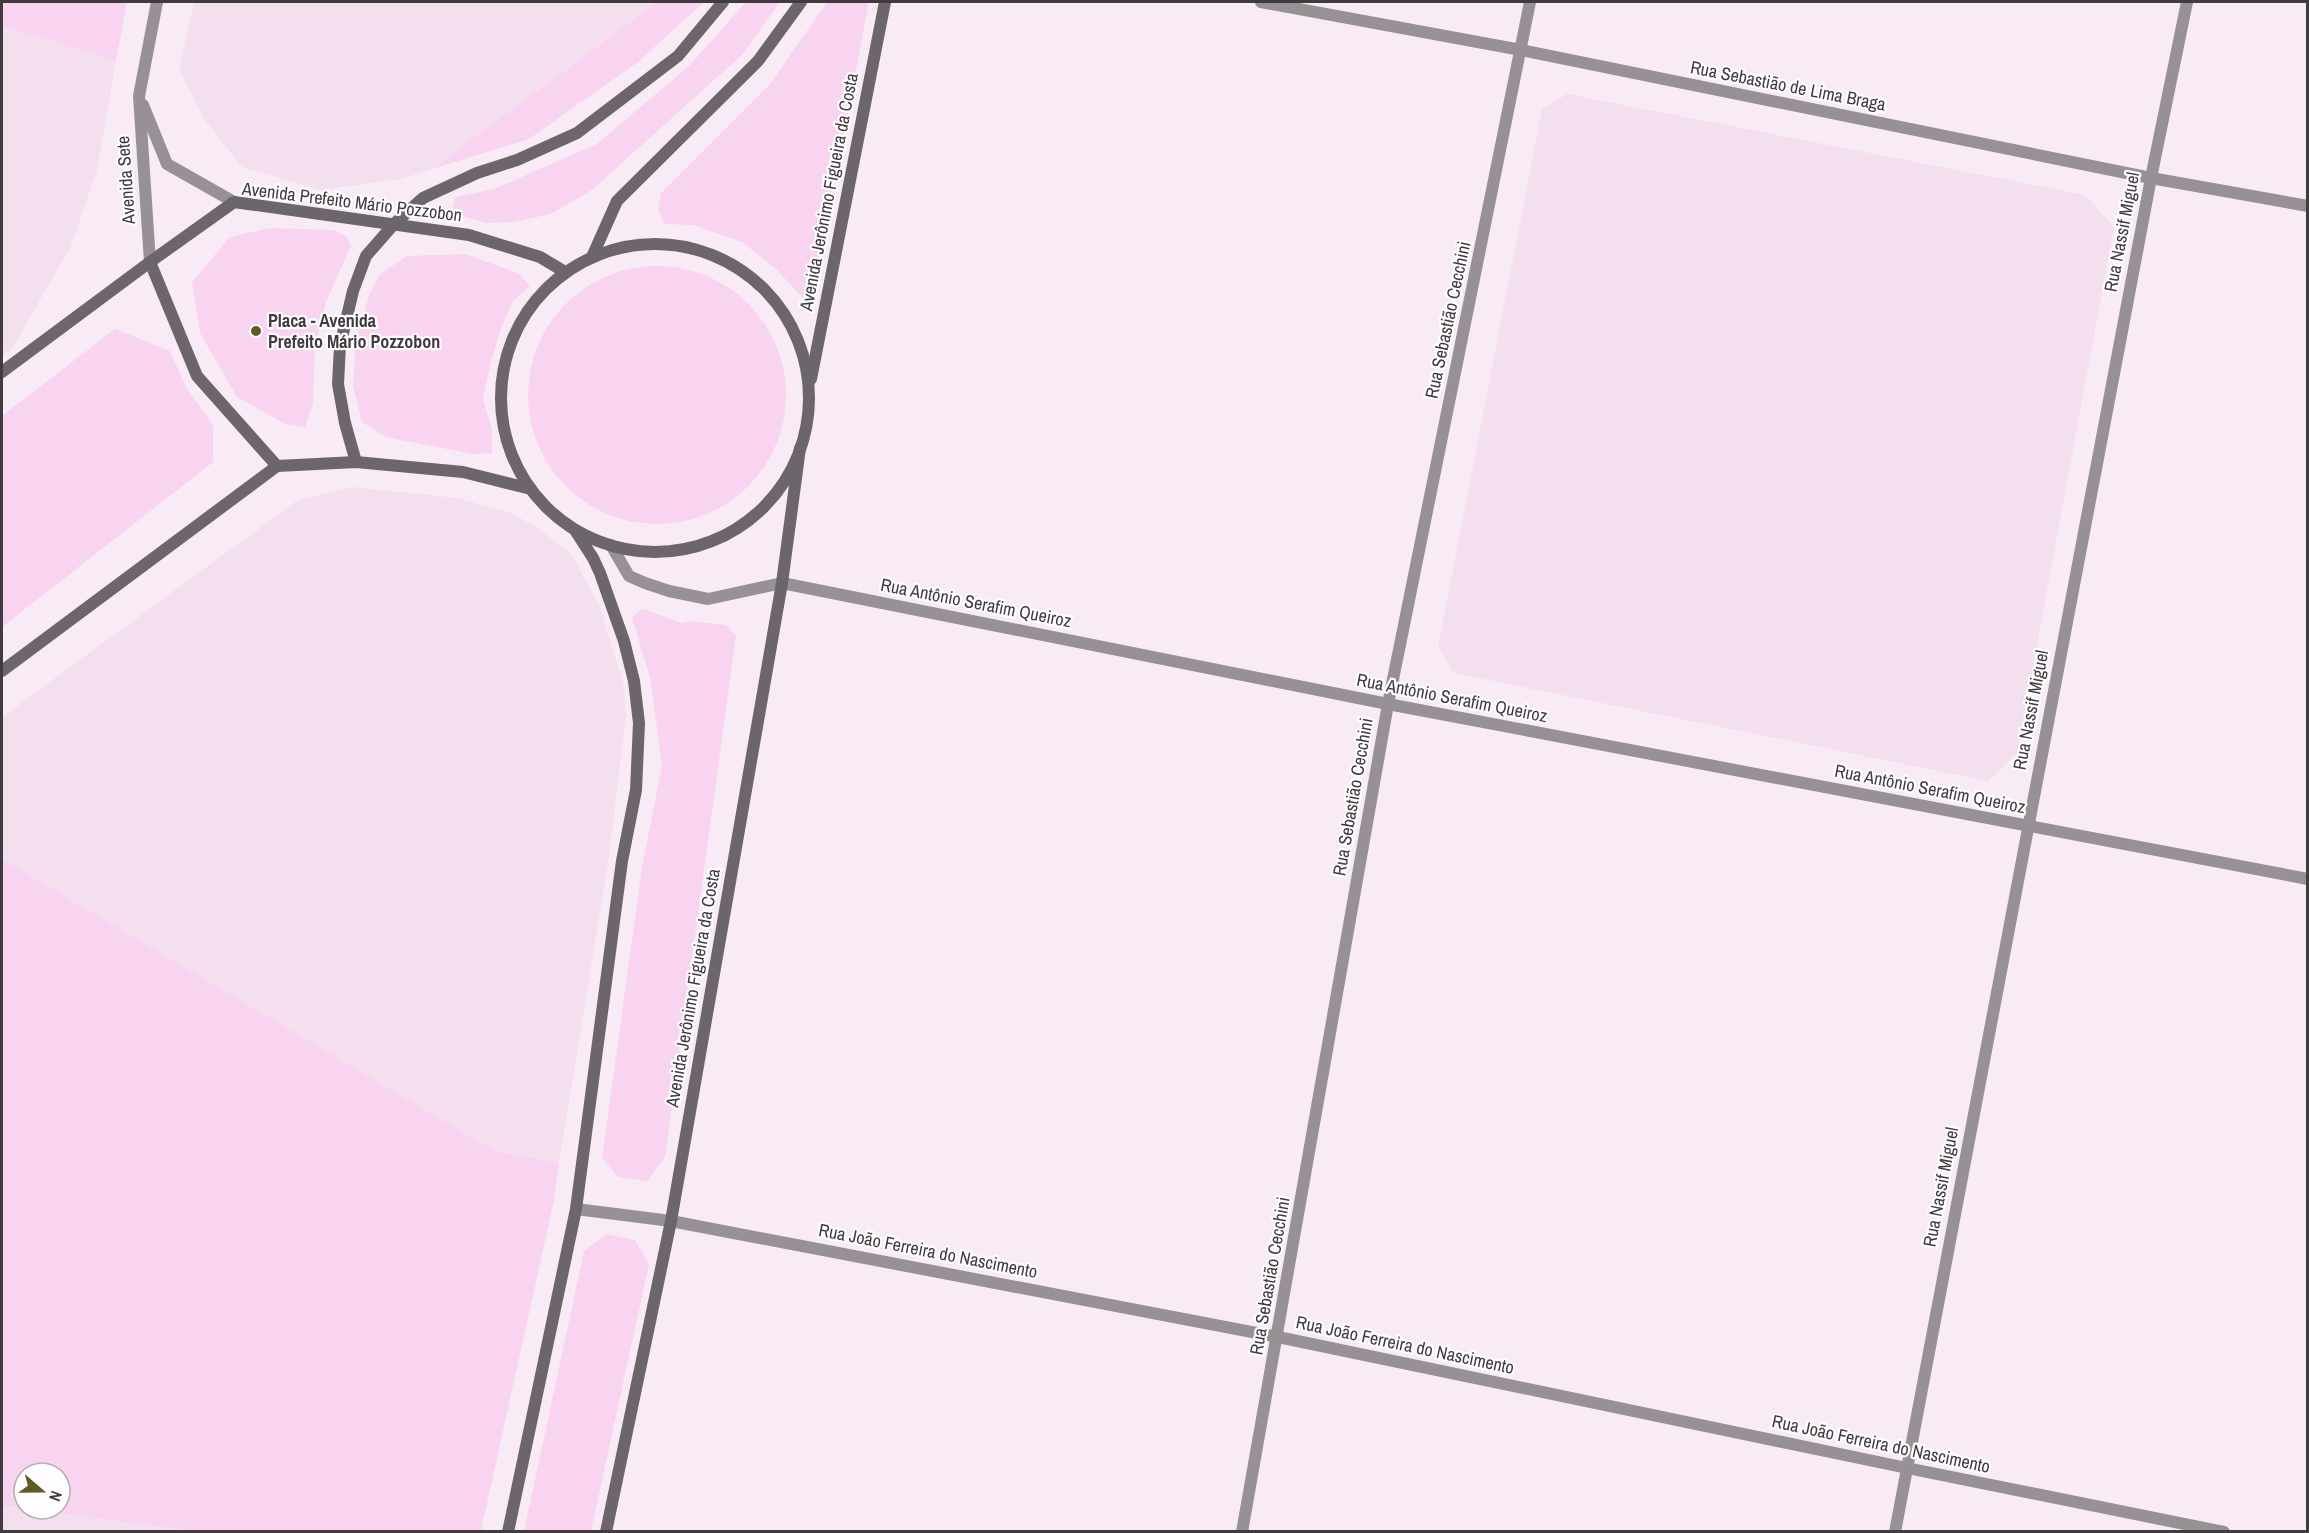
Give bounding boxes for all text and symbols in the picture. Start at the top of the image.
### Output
street label: Rua Sebastião de Lima Braga [1688,54,1888,117]
street label: Avenida Jerônimo Figueira da Costa [793,71,864,314]
street label: Avenida Sete [110,135,141,226]
street label: Rua Nassif Miguel [2098,170,2145,294]
street label: Avenida Prefeito Mário Pozzobon [240,175,463,227]
street label: Rua Sebastião Cecchini [1419,239,1476,401]
place label: Placa - Avenida Prefeito Mário Pozzobon [268,308,440,354]
marker: Placa - Avenida Prefeito Mário Pozzobon [249,324,263,338]
street label: Rua Antônio Serafim Queiroz [879,572,1074,633]
street label: Rua Nassif Miguel [2007,648,2054,772]
street label: Rua Antônio Serafim Queiroz [1355,667,1550,728]
street label: Rua Sebastião Cecchini [1326,716,1379,878]
street label: Rua Antônio Serafim Queiroz [1833,758,2028,819]
street label: Avenida Jerônimo Figueira da Costa [659,867,726,1110]
street label: Rua Nassif Miguel [1917,1125,1964,1249]
street label: Rua Sebastião Cecchini [1243,1195,1296,1357]
street label: Rua João Ferreira do Nascimento [817,1217,1040,1284]
street label: Rua João Ferreira do Nascimento [1294,1309,1516,1380]
street label: Rua João Ferreira do Nascimento [1770,1408,1992,1479]
north arrow [12,1461,72,1521]
text: N [44,1488,68,1504]

